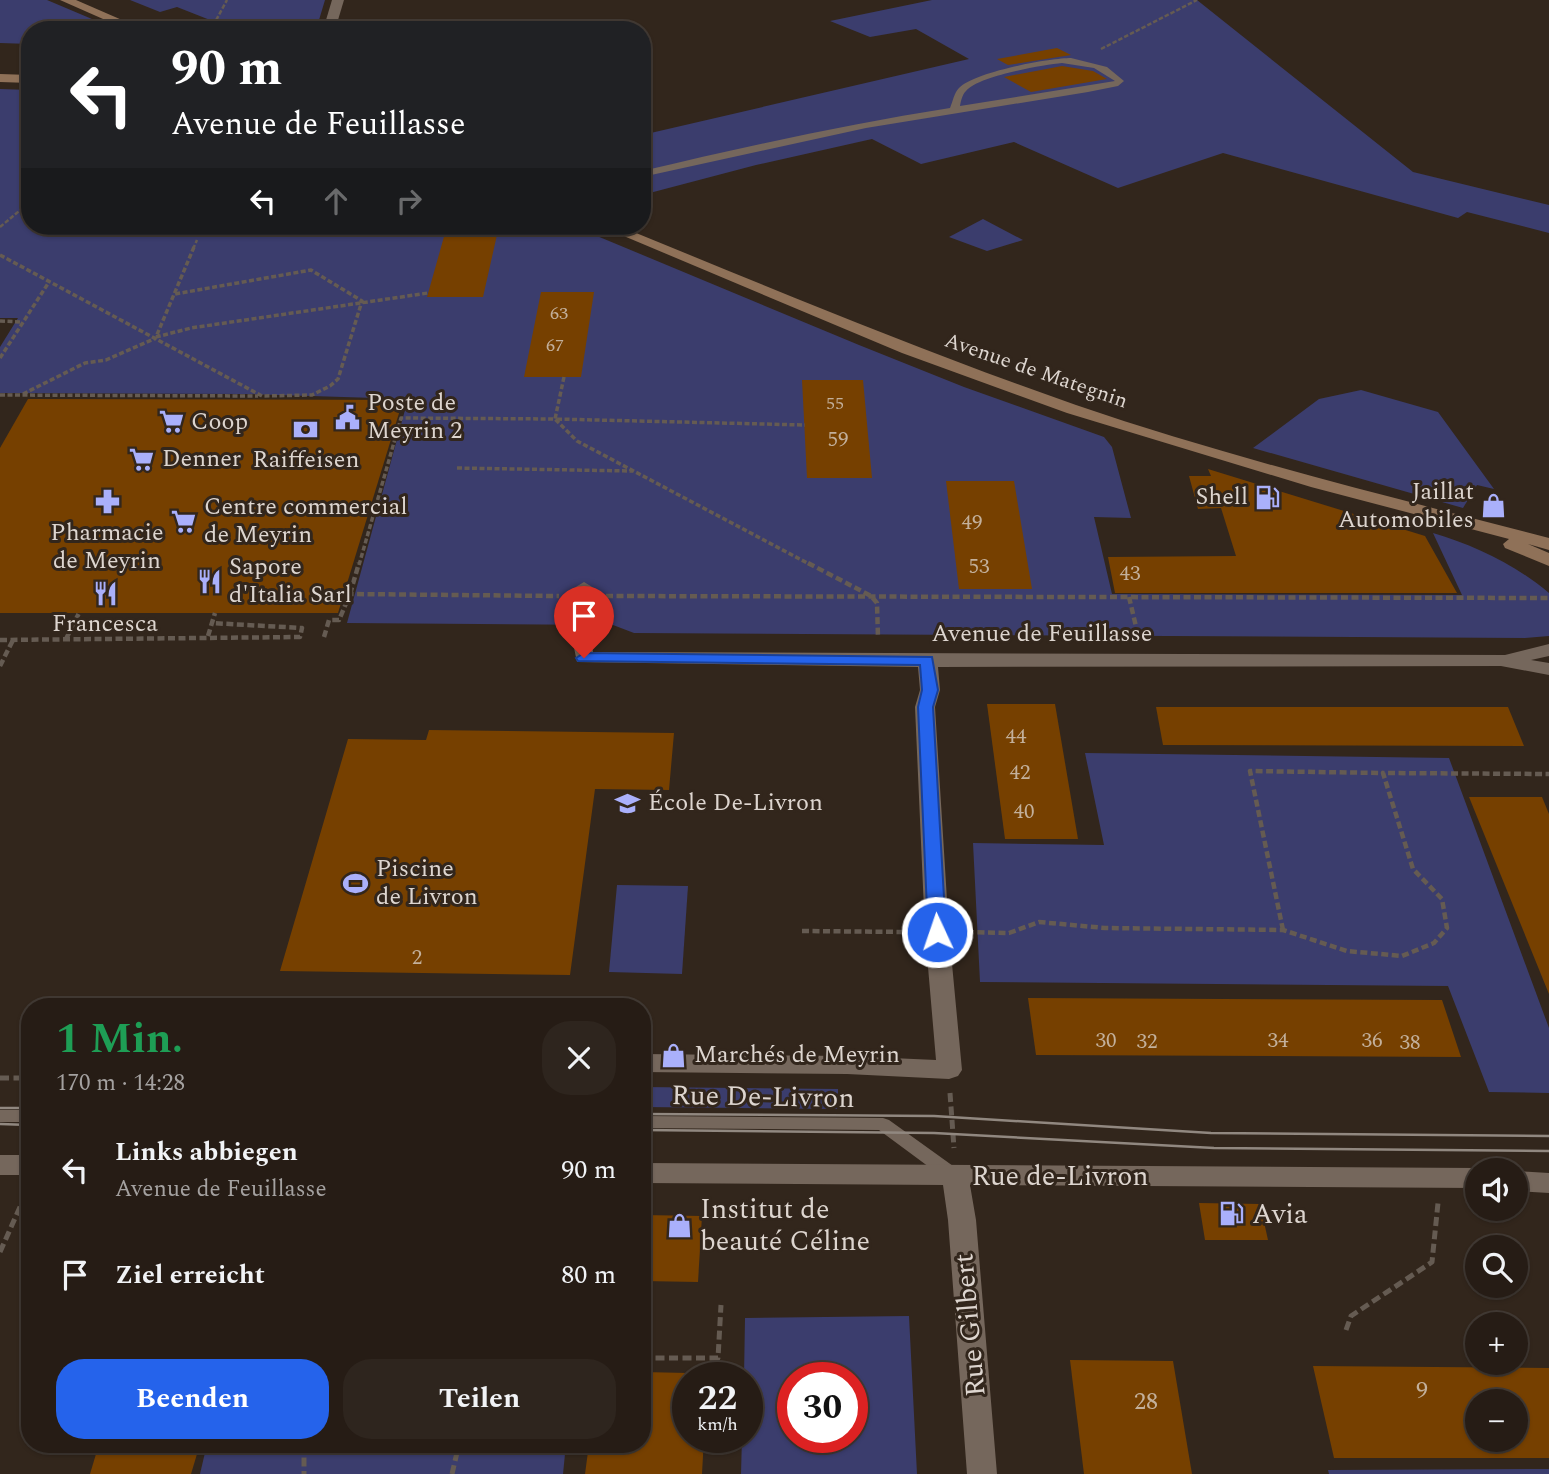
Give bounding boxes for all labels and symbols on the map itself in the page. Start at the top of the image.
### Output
house number: 63 [550,300,568,327]
street label: Avenue de Mategnin [940,325,1132,417]
house number: 67 [546,332,564,359]
place label: Poste de Meyrin 2 [367,385,462,449]
house number: 55 [826,390,844,417]
public building icon: Poste de Meyrin 2 [333,403,361,431]
place label: Coop [191,404,248,440]
supermarket icon: Coop [157,408,185,436]
bank icon: Raiffeisen [292,415,320,443]
house number: 59 [828,424,849,456]
place label: Denner [162,441,241,477]
place label: Raiffeisen [253,442,359,478]
supermarket icon: Denner [128,445,156,473]
place label: Jaillat Automobiles [1338,474,1474,538]
place label: Shell [1196,479,1248,515]
fuel station icon: Shell [1254,483,1282,511]
pharmacy icon: Pharmacie de Meyrin [93,488,121,516]
place label: Centre commercial de Meyrin [204,489,407,553]
shop icon: Jaillat Automobiles [1480,492,1508,520]
supermarket icon: Centre commercial de Meyrin [170,507,198,535]
house number: 49 [962,507,983,539]
place label: Pharmacie de Meyrin [50,515,164,579]
place label: Sapore d'Italia Sarl [229,549,352,613]
house number: 53 [969,551,990,583]
house number: 43 [1120,558,1141,590]
restaurant icon: Sapore d'Italia Sarl [195,567,223,595]
restaurant icon: Francesca [91,579,119,607]
pin [554,586,614,658]
place label: Francesca [52,606,158,642]
street label: Avenue de Feuillasse [932,616,1152,652]
house number: 44 [1006,721,1027,753]
house number: 42 [1010,757,1031,789]
place label: École De-Livron [648,785,823,821]
school or university icon: École De-Livron [614,789,642,817]
house number: 40 [1014,796,1035,828]
place label: Piscine de Livron [376,851,478,915]
sports icon: Piscine de Livron [342,869,370,897]
position arrow [900,895,974,969]
house number: 2 [412,942,422,974]
house number: 30 [1096,1025,1117,1057]
house number: 34 [1268,1025,1289,1057]
house number: 36 [1362,1025,1383,1057]
house number: 32 [1137,1026,1158,1058]
house number: 38 [1400,1027,1421,1059]
place label: Marchés de Meyrin [694,1037,900,1073]
shop icon: Marchés de Meyrin [660,1041,688,1069]
street label: Rue De-Livron [671,1074,855,1120]
street label: Rue de-Livron [971,1155,1149,1198]
place label: Institut de beauté Céline [700,1188,870,1263]
place label: Avia [1252,1193,1308,1236]
fuel station icon: Avia [1218,1200,1246,1228]
shop icon: Institut de beauté Céline [666,1211,694,1239]
street label: Rue Gilbert [942,1251,998,1398]
speed limit sign: 30 [777,1362,868,1453]
house number: 9 [1416,1373,1428,1409]
house number: 28 [1134,1384,1158,1420]

